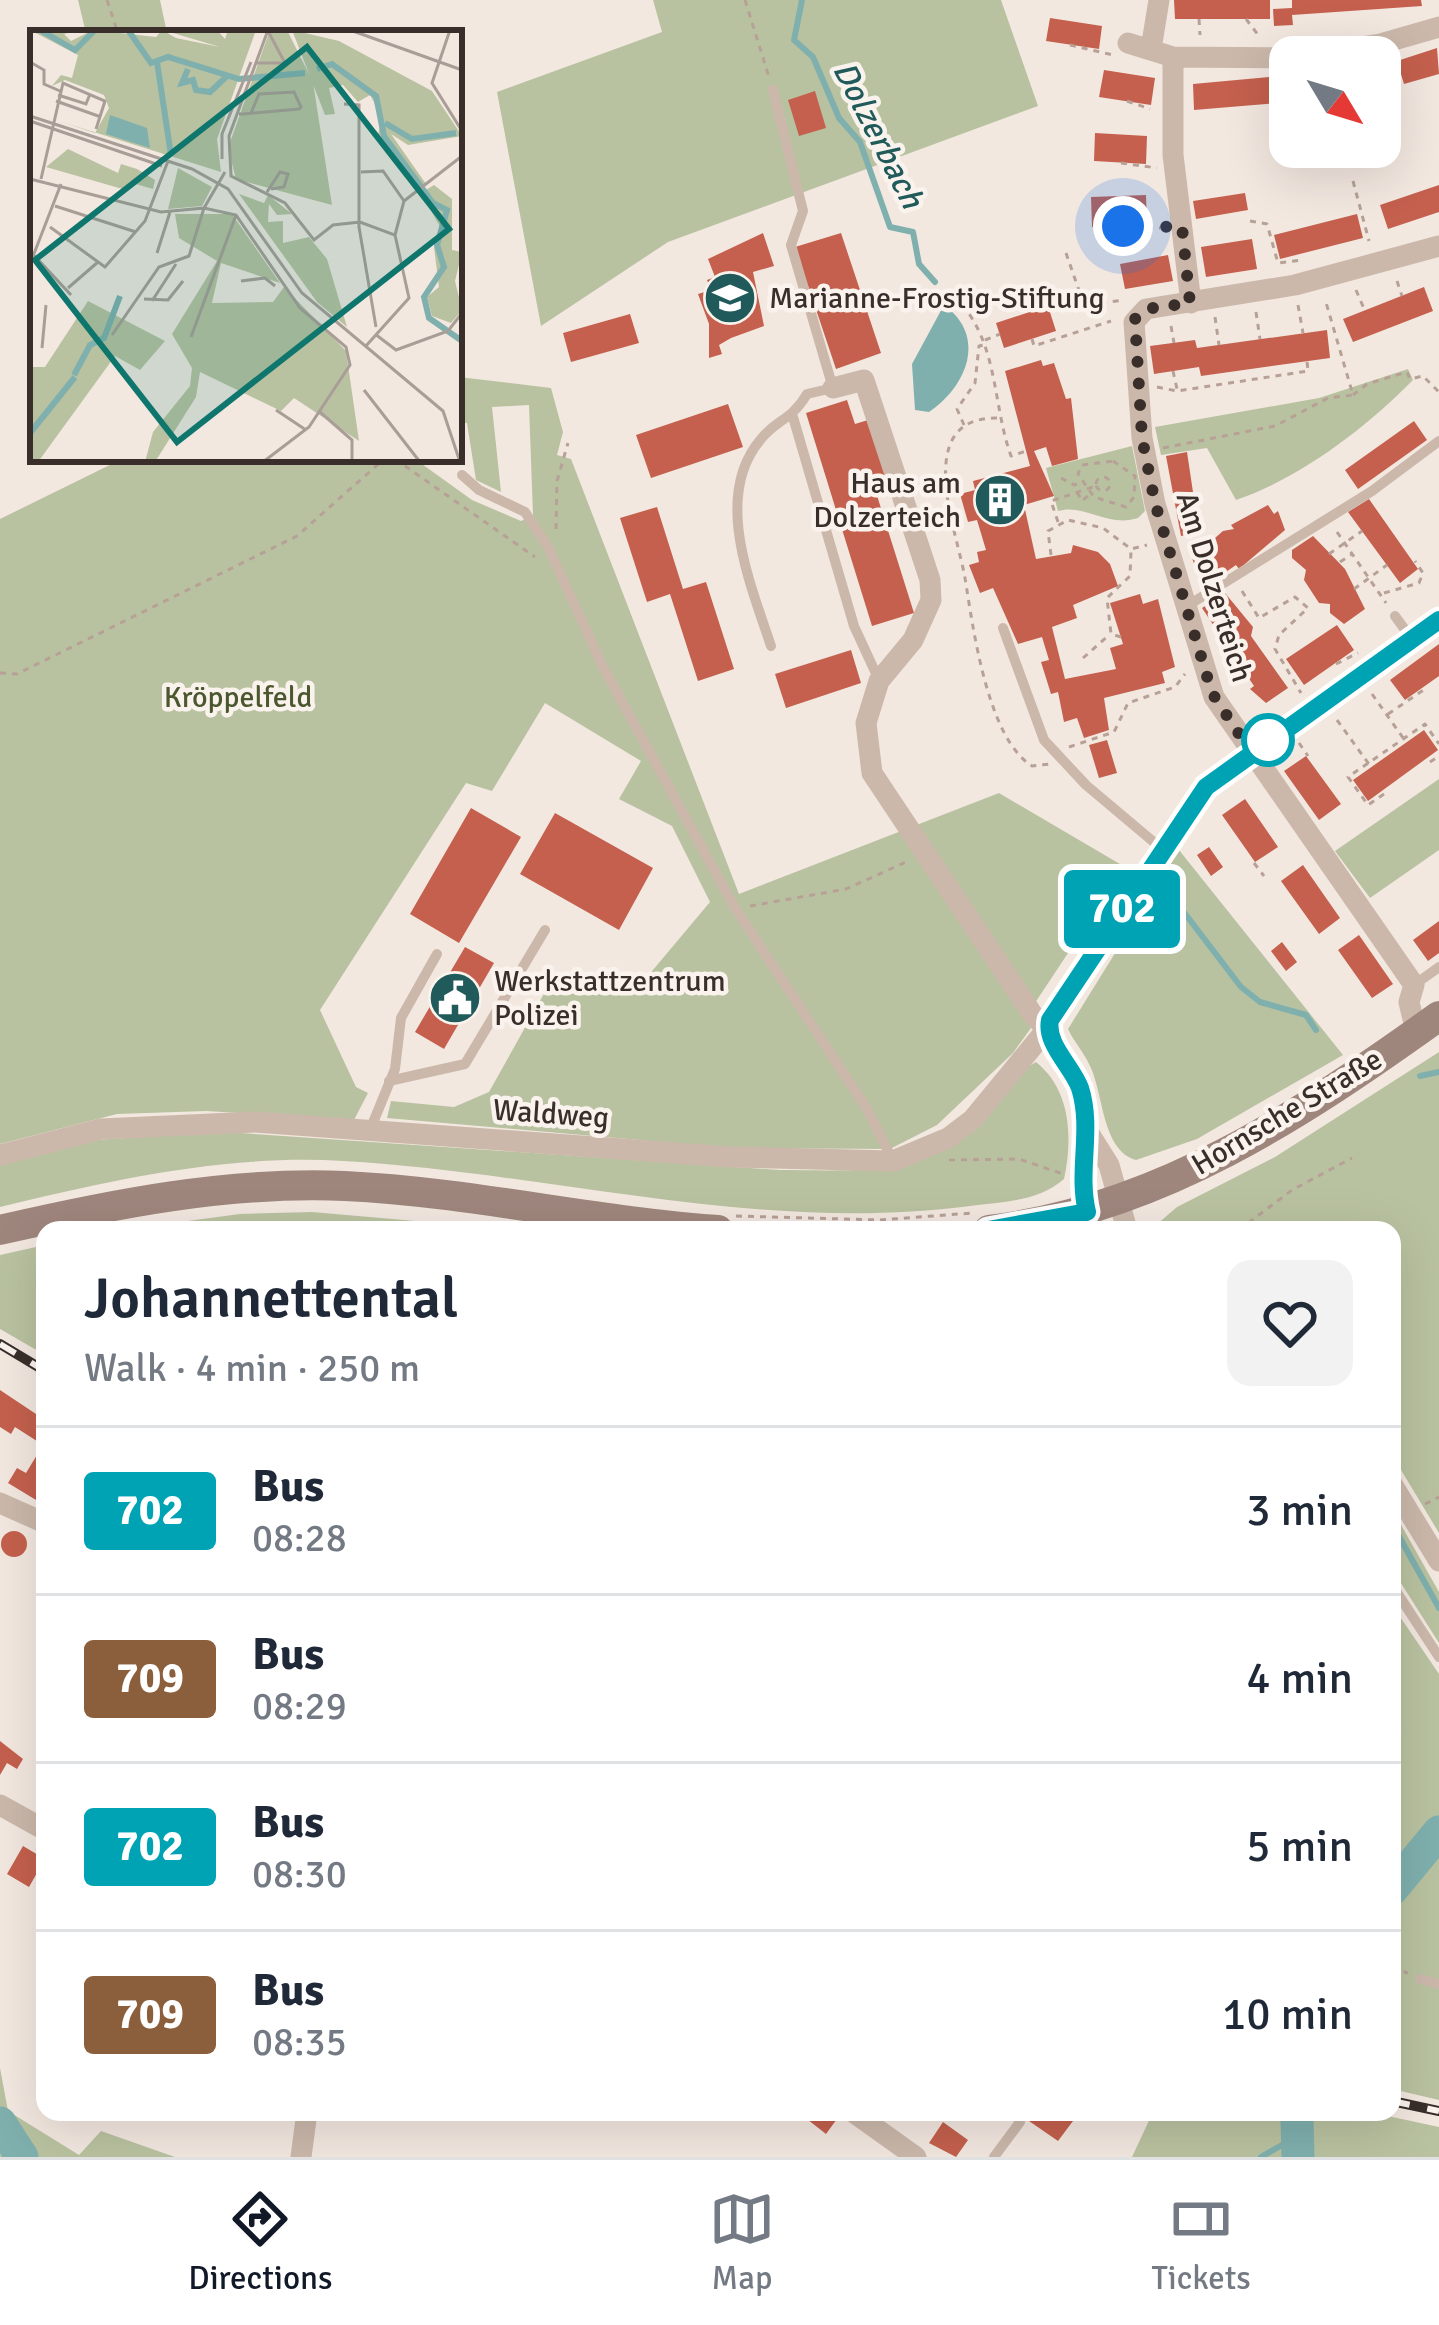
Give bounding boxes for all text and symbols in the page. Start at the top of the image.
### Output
inset map [30,30,462,462]
north arrow [1269,36,1401,168]
map controls [1269,36,1401,168]
water label: Dolzerbach [824,55,933,216]
your location [1093,196,1153,256]
school or university icon: Marianne-Frostig-Stiftung [702,270,758,326]
place label: Marianne-Frostig-Stiftung [769,280,1105,317]
place label: Haus am Dolzerteich [813,465,961,536]
building icon: Haus am Dolzerteich [972,472,1028,528]
street label: Am Dolzerteich [1168,488,1260,686]
park label: Kröppelfeld [164,679,312,716]
unlabelled marker [1243,715,1293,765]
line badge: 702 [1053,870,1191,948]
text: 702 [1088,883,1156,934]
place label: Werkstattzentrum Polizei [494,963,726,1034]
public building icon: Werkstattzentrum Polizei [427,970,483,1026]
street label: Hornsche Straße [1185,1041,1389,1183]
street label: Waldweg [492,1091,610,1137]
button: heart [1227,1260,1353,1386]
text: Johannettental [84,1263,458,1334]
text: Walk · 4 min · 250 m [84,1344,420,1392]
text: Bus [252,1459,324,1514]
text: 3 min [1246,1483,1353,1538]
text: 702 [116,1485,184,1536]
text: 08:28 [252,1514,347,1562]
text: Bus [252,1627,324,1682]
text: 4 min [1246,1651,1353,1706]
text: 709 [116,1653,184,1704]
text: 08:29 [252,1682,347,1730]
text: Bus [252,1795,324,1850]
text: 5 min [1246,1819,1353,1874]
text: 702 [116,1821,184,1872]
text: 08:30 [252,1850,347,1898]
text: Bus [252,1963,324,2018]
text: 10 min [1222,1987,1353,2042]
text: 709 [116,1989,184,2040]
text: 08:35 [252,2018,347,2066]
tab: Directions [188,2186,333,2299]
tab: Map [709,2186,775,2299]
tab: Tickets [1152,2186,1251,2299]

